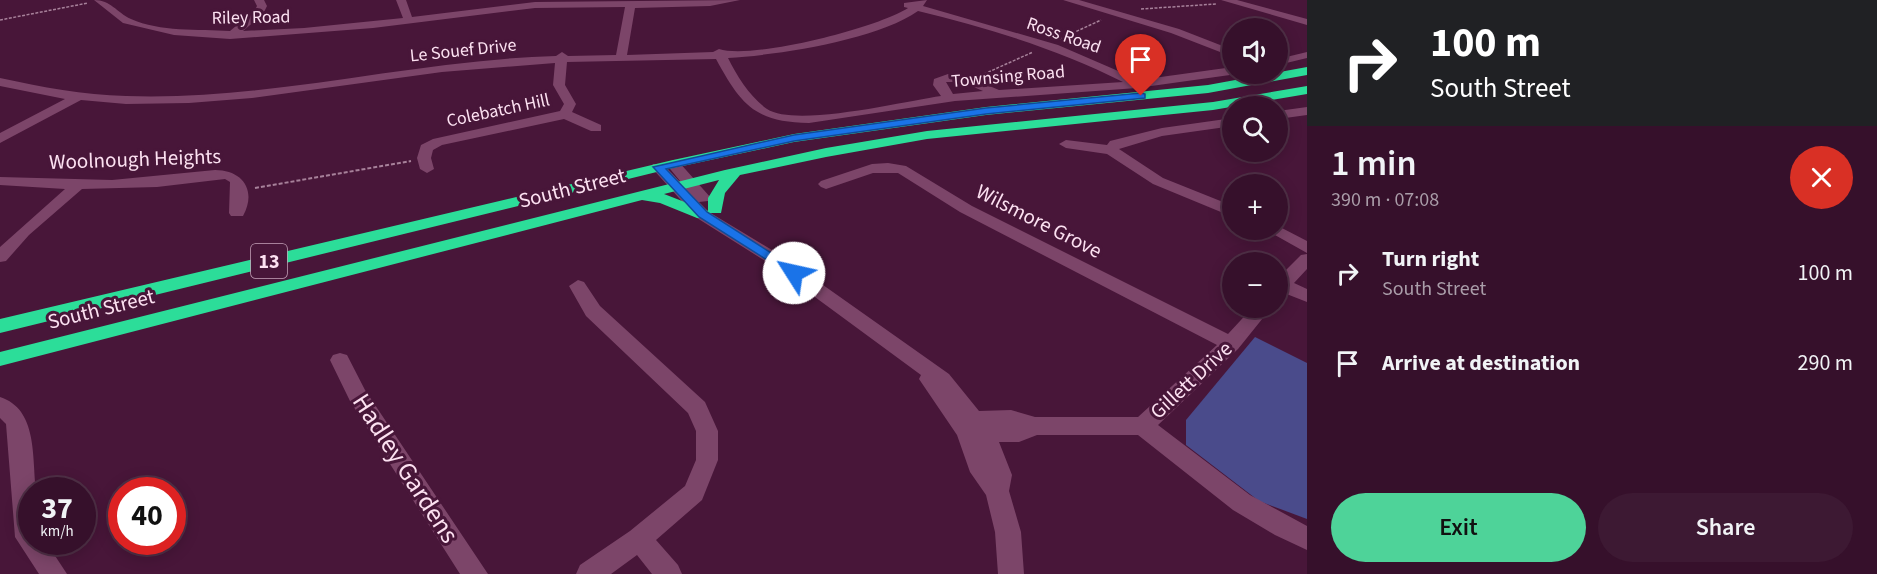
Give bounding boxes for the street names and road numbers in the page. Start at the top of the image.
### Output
street label: Riley Road [211,4,291,31]
street label: Ross Road [1023,11,1104,60]
street label: Le Souef Drive [409,32,518,69]
street label: Townsing Road [950,59,1066,94]
street label: Colebatch Hill [444,87,552,134]
street label: Woolnough Heights [48,141,222,177]
street label: South Street [515,160,629,216]
street label: Wilsmore Grove [971,176,1107,266]
road number: 13 [251,244,287,278]
street label: South Street [44,281,158,337]
street label: Gillett Drive [1143,334,1239,426]
street label: Hadley Gardens [343,386,468,550]

